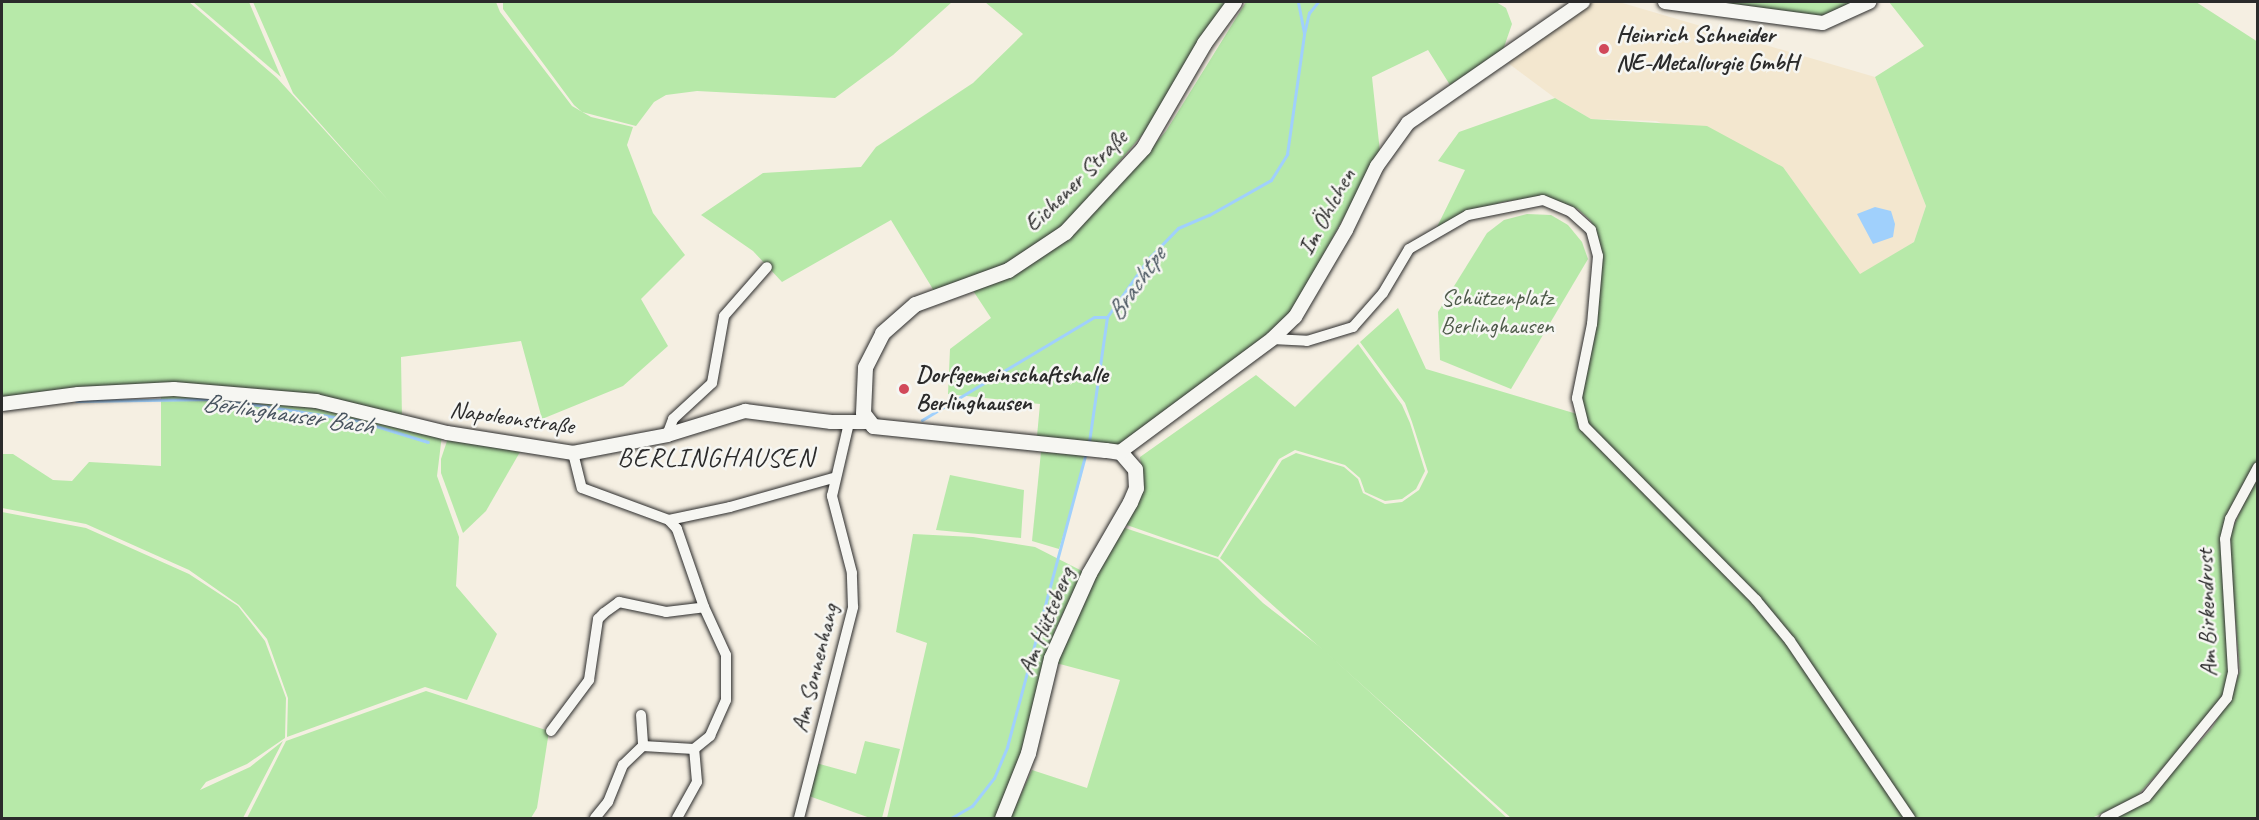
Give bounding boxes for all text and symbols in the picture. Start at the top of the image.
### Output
place label: Heinrich Schneider NE-Metallurgie GmbH [1616,21,1798,77]
marker: Heinrich Schneider NE-Metallurgie GmbH [1597,42,1611,56]
street label: Eichener Straße [1018,123,1134,239]
street label: Im Öhlchen [1292,163,1362,261]
water label: Brachtpe [1100,241,1172,327]
park label: Schützenplatz Berlinghausen [1440,284,1554,340]
place label: Dorfgemeinschaftshalle Berlinghausen [916,361,1107,417]
marker: Dorfgemeinschaftshalle Berlinghausen [897,382,911,396]
water label: Berlinghauser Bach [200,387,376,441]
street label: Napoleonstraße [448,395,576,441]
district label: BERLINGHAUSEN [617,442,815,474]
street label: Am Birkendrust [2190,549,2224,677]
street label: Am Hütteberg [1012,563,1080,679]
street label: Am Sonnenhang [785,601,845,735]

